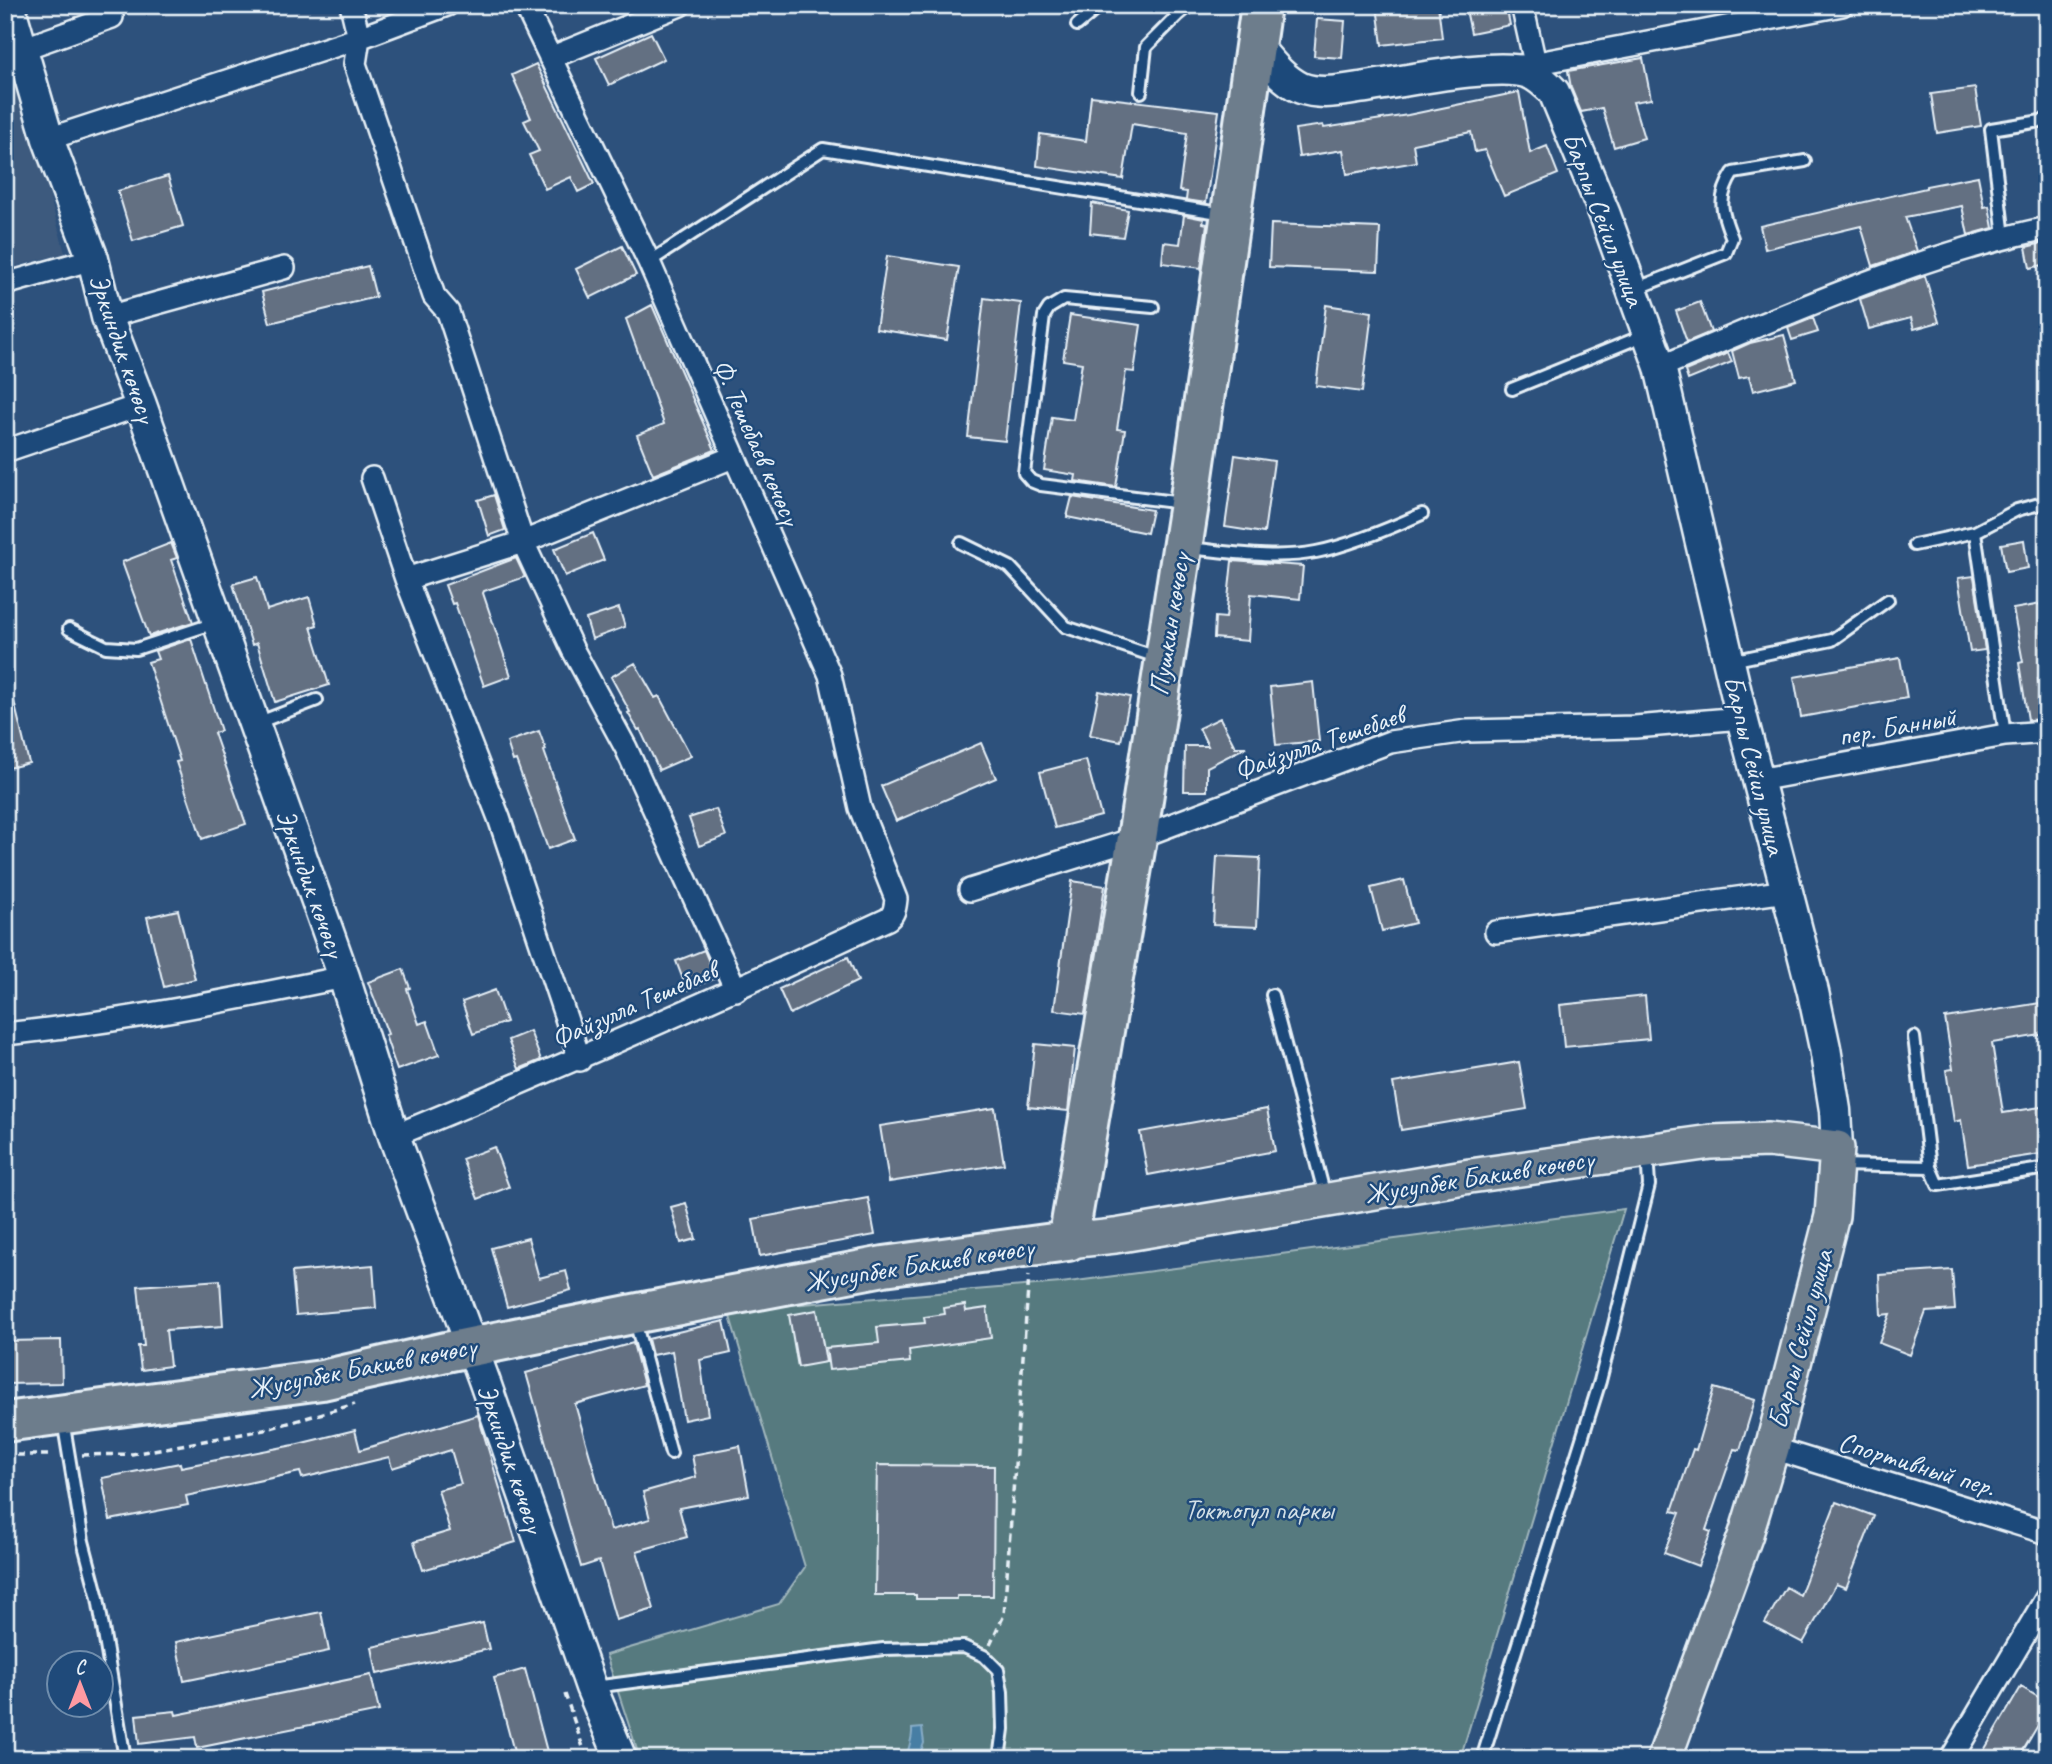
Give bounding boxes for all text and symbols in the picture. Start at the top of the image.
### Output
street label: Барпы Сейил улица [1555,127,1654,313]
street label: Эркиндик көчөсү [81,269,166,430]
street label: Ф. Тешебаев көчөсү [705,353,810,533]
street label: Пушкин көчөсү [1140,548,1198,698]
street label: Барпы Сейил улица [1716,672,1795,860]
street label: Файзулла Тешебаев [1229,695,1414,788]
street label: пер. Банный [1836,698,1960,754]
street label: Эркиндик көчөсү [268,804,355,964]
street label: Файзулла Тешебаев [546,950,728,1057]
street label: Жусупбек Бакиев көчөсү [1362,1140,1599,1211]
street label: Жусупбек Бакиев көчөсү [802,1228,1039,1299]
street label: Барпы Сейил улица [1759,1244,1841,1432]
street label: Жусупбек Бакиев көчөсү [245,1327,481,1406]
street label: Эркиндик көчөсү [469,1379,554,1540]
street label: Спортивный пер. [1834,1424,2000,1505]
park label: Токтогул паркы [1184,1492,1336,1527]
north arrow [46,1648,116,1718]
text: С [75,1656,87,1680]

